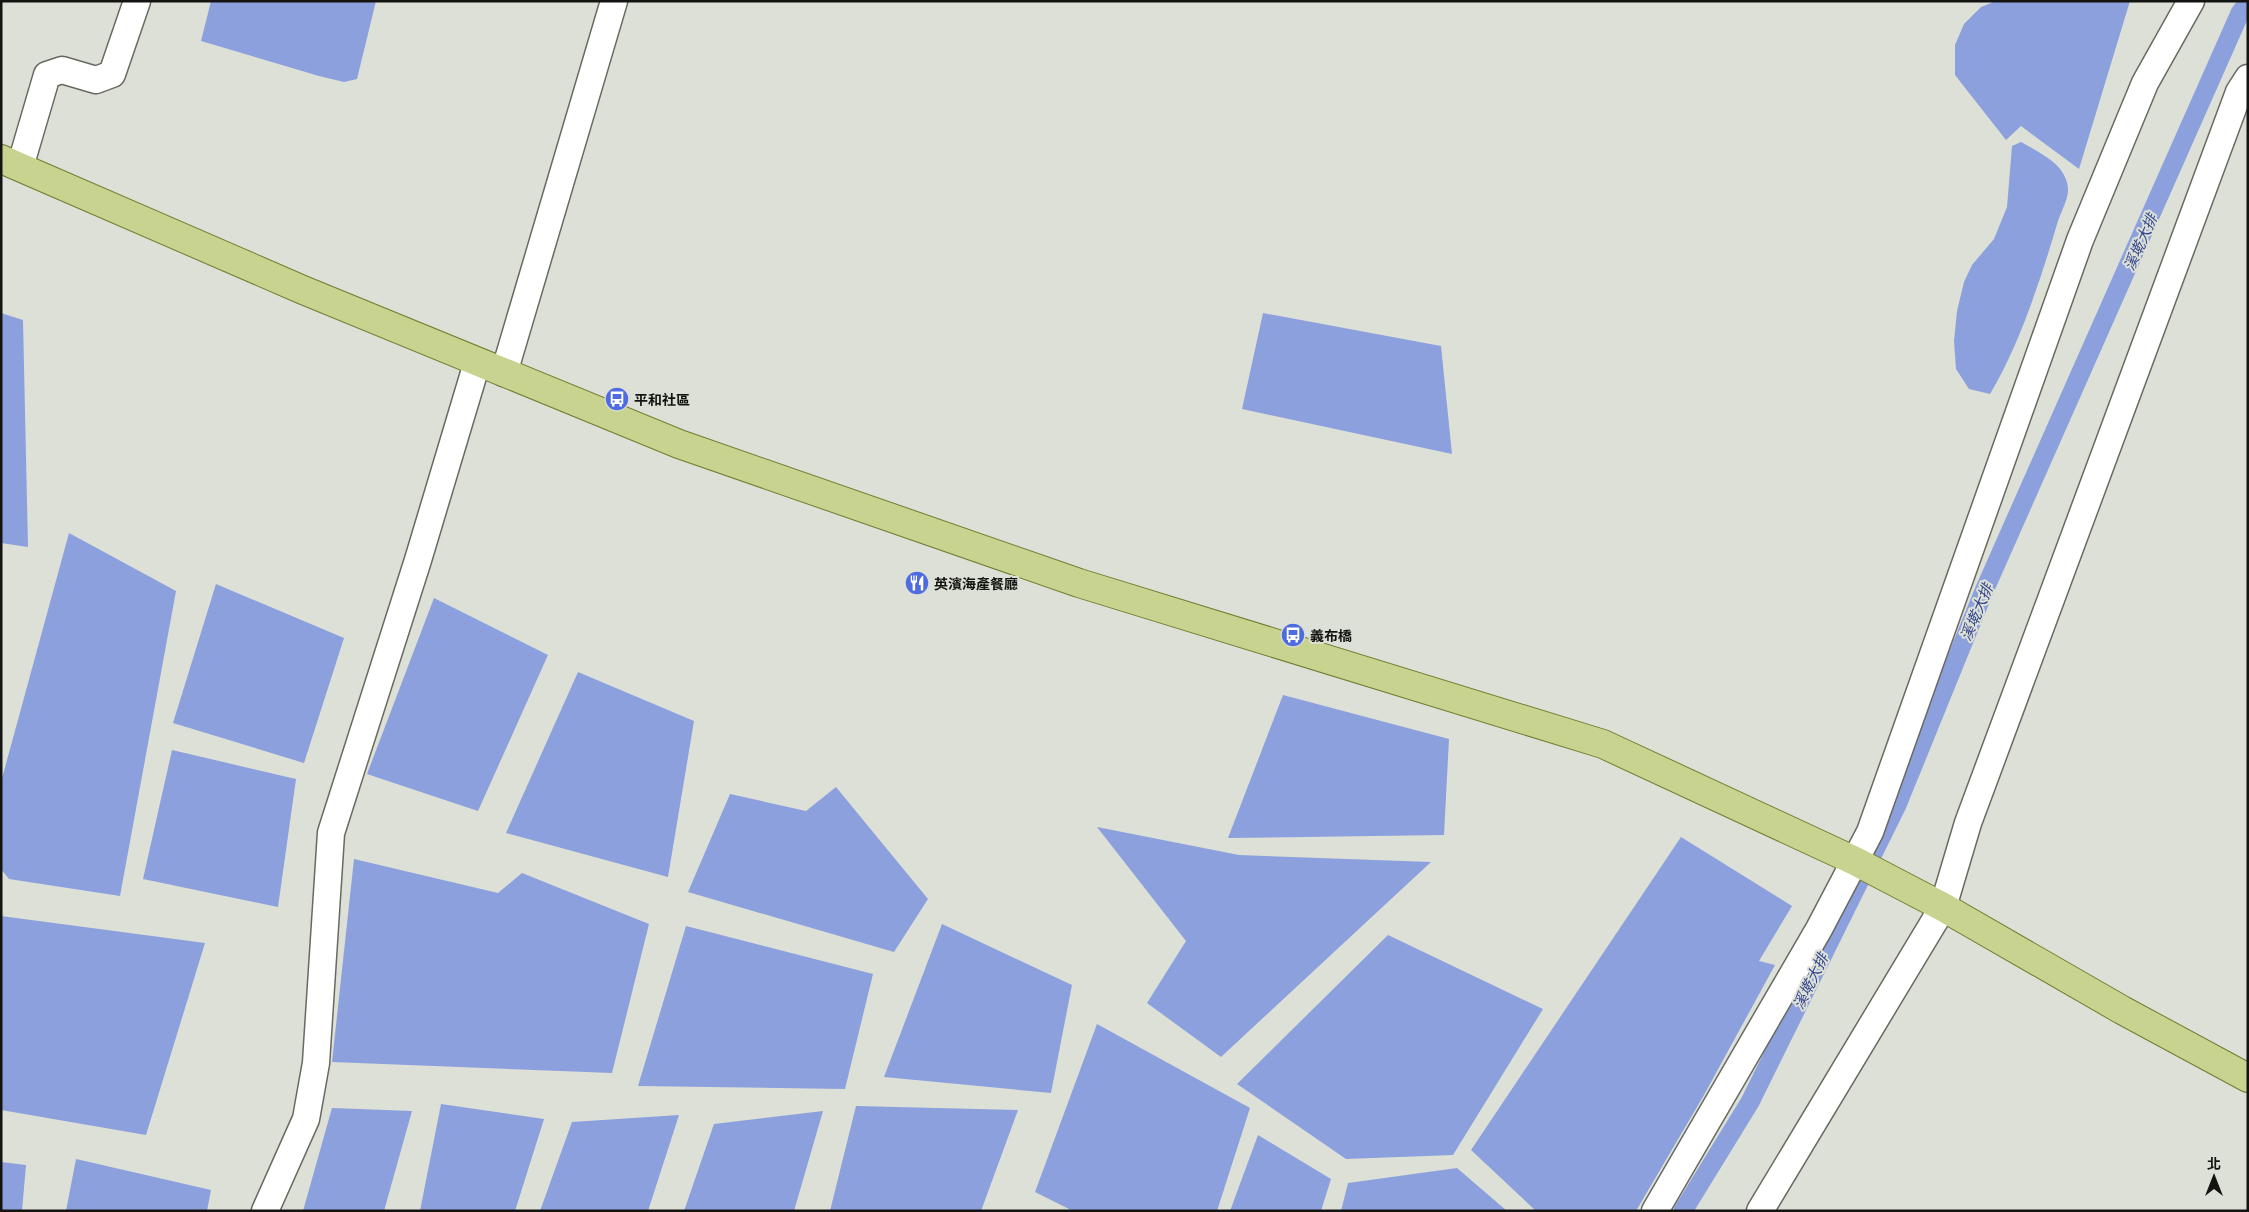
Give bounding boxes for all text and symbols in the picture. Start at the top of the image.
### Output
water label: 溪墘大排 [2120,209,2161,273]
bus stop icon: 平和社區 [604,386,630,412]
place label: 平和社區 [634,391,690,408]
restaurant icon: 英濱海產餐廳 [904,570,930,596]
place label: 英濱海產餐廳 [934,575,1018,592]
water label: 溪墘大排 [1956,579,1997,643]
bus stop icon: 義布橋 [1280,622,1306,648]
place label: 義布橋 [1310,627,1352,644]
water label: 溪墘大排 [1789,948,1832,1012]
north arrow [2189,1152,2239,1202]
text: 北 [2207,1155,2221,1172]

